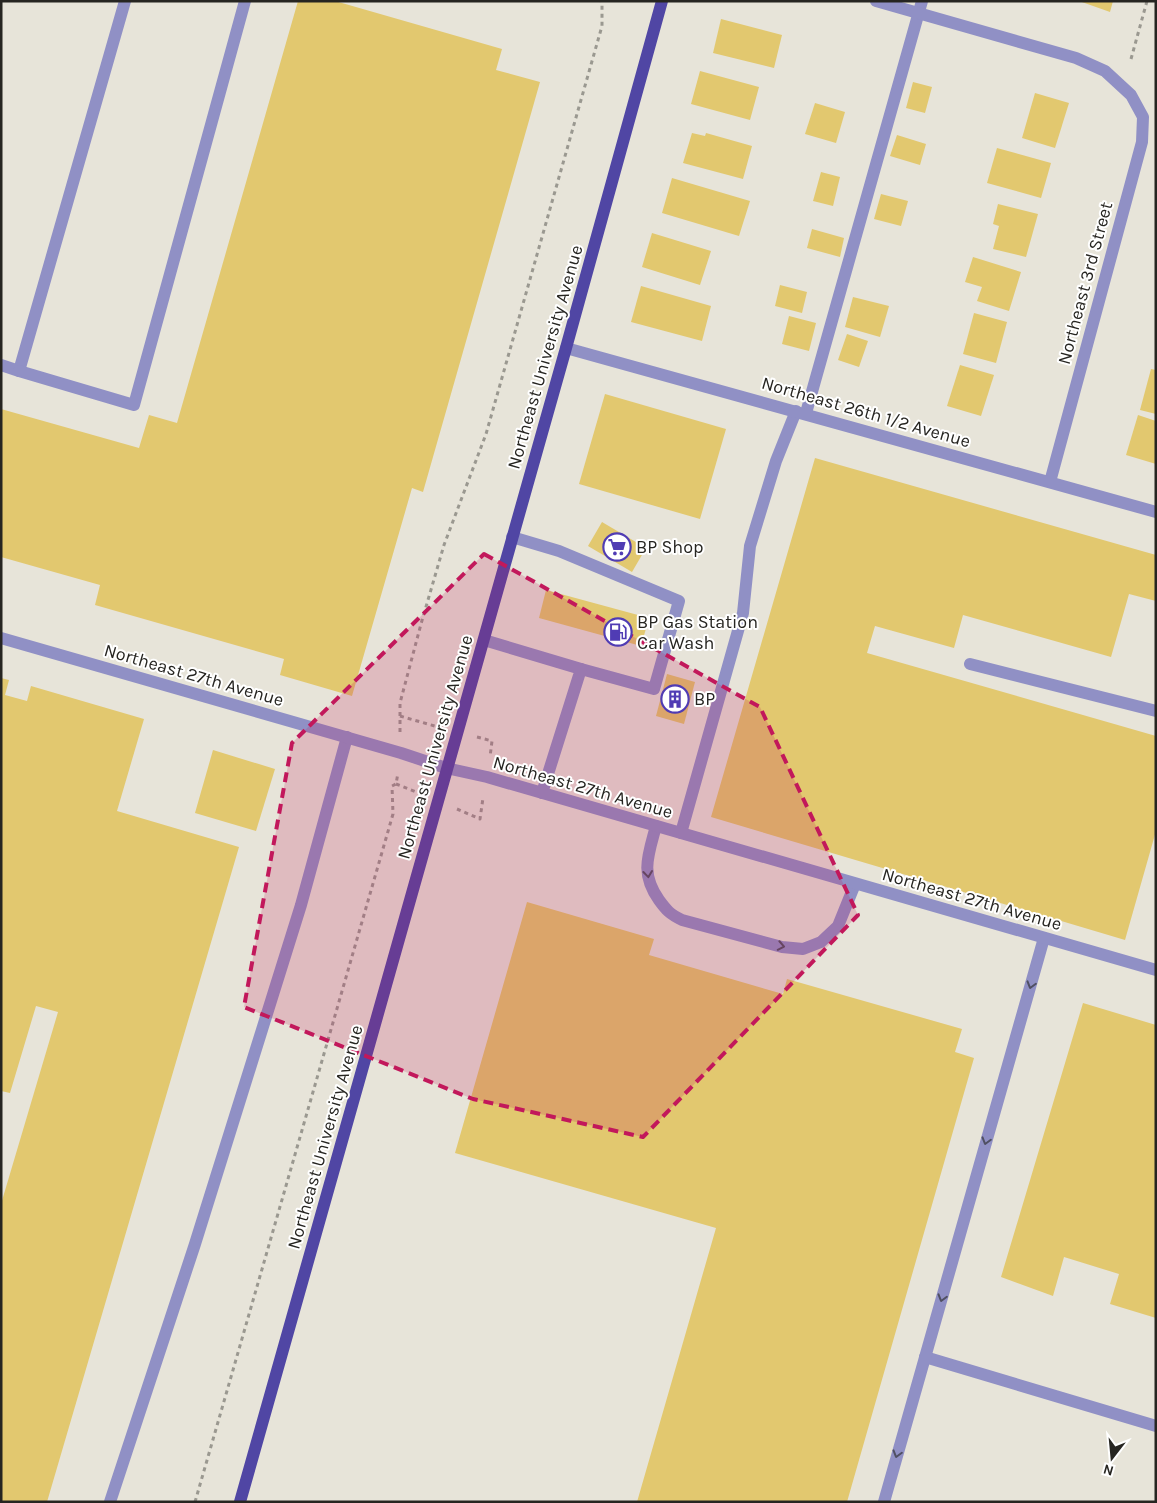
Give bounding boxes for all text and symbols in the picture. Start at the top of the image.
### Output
street label: Northeast 3rd Street [1053,199,1117,367]
street label: Northeast University Avenue [502,242,588,472]
street label: Northeast 26th 1/2 Avenue [759,372,973,452]
supermarket icon: BP Shop [602,532,632,562]
place label: BP Shop [636,536,704,558]
place label: BP Gas Station Car Wash [637,611,758,654]
fuel station icon: BP Gas Station Car Wash [603,617,633,647]
street label: Northeast University Avenue [392,632,478,862]
street label: Northeast 27th Avenue [102,639,286,711]
building icon: BP [660,684,690,714]
place label: BP [694,688,715,710]
street label: Northeast 27th Avenue [491,751,675,823]
street label: Northeast 27th Avenue [880,863,1064,935]
one-way arrow [642,870,653,878]
one-way arrow [776,941,785,951]
one-way arrow [1026,980,1036,989]
street label: Northeast University Avenue [282,1022,368,1252]
one-way arrow [982,1137,992,1145]
one-way arrow [937,1293,947,1301]
north arrow [1087,1433,1137,1483]
one-way arrow [893,1449,903,1458]
text: N [1101,1460,1116,1480]

